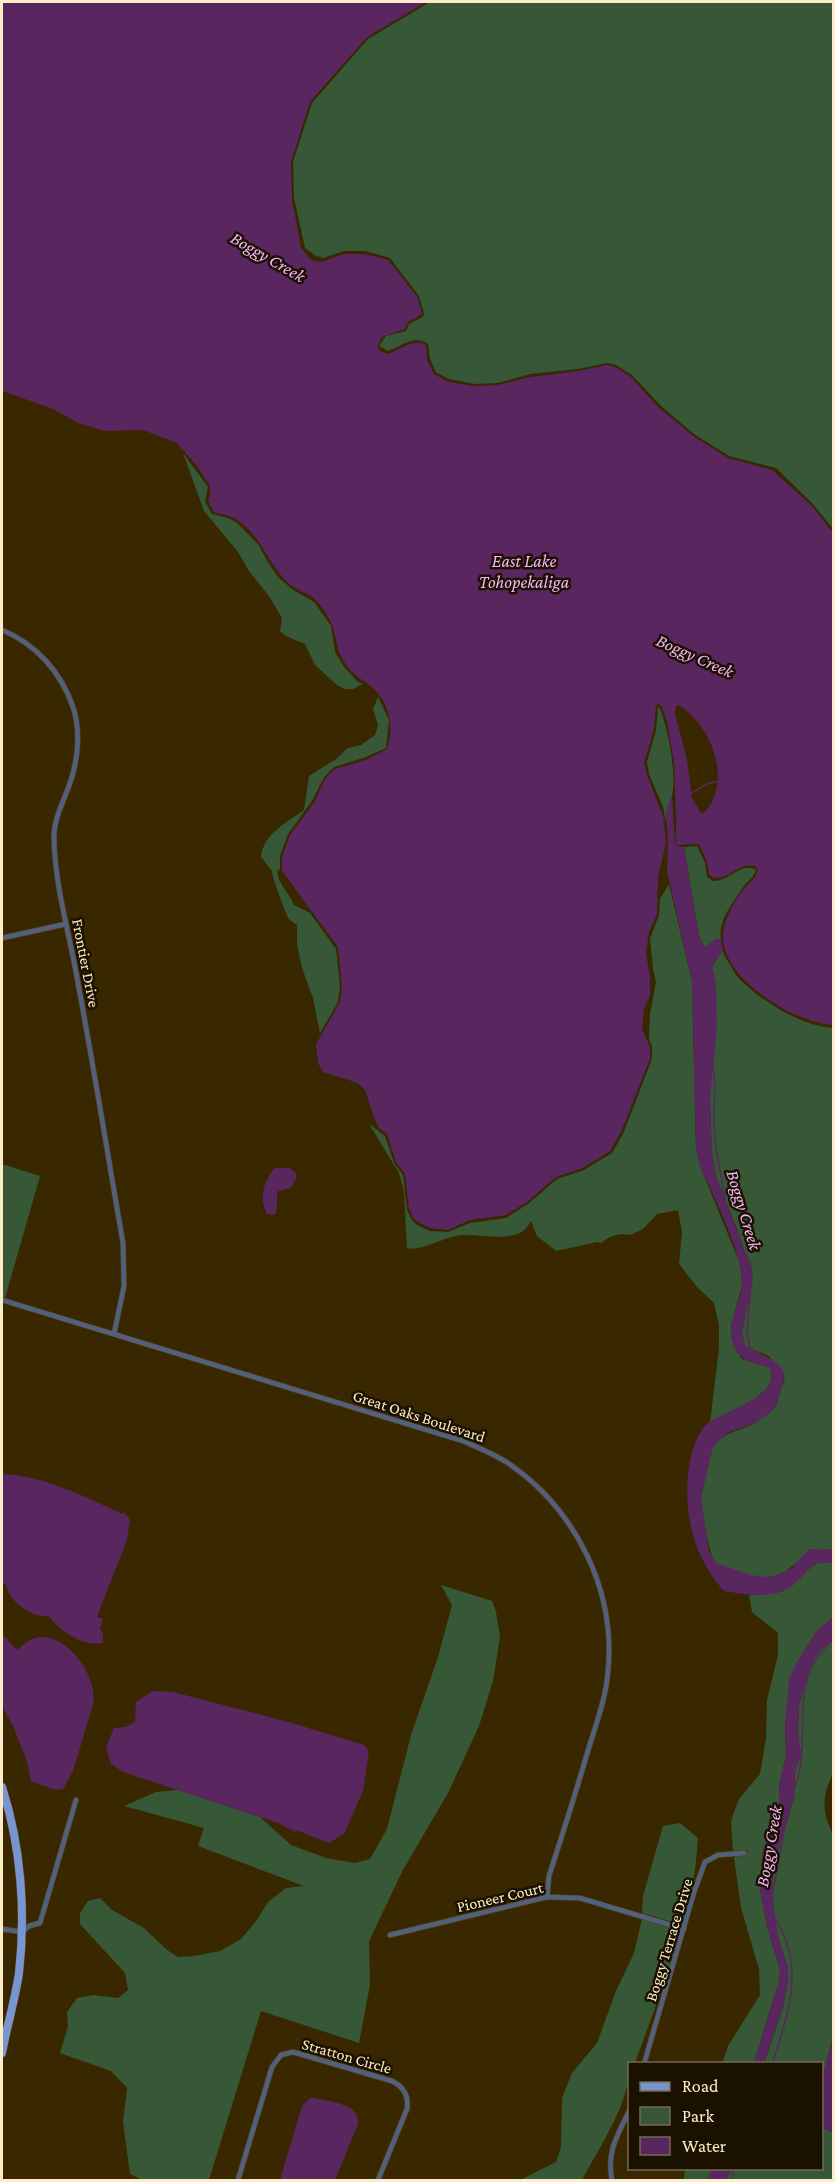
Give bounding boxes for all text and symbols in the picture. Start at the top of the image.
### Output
water label: Boggy Creek [227,228,310,287]
water label: East Lake Tohopekaliga [479,551,570,592]
water label: Boggy Creek [653,630,738,682]
street label: Frontier Drive [69,917,103,1009]
water label: Boggy Creek [722,1168,766,1253]
street label: Great Oaks Boulevard [351,1387,488,1446]
water label: Boggy Creek [752,1803,786,1888]
street label: Boggy Terrace Drive [642,1877,697,2004]
street label: Pioneer Court [455,1879,546,1915]
street label: Stratton Circle [300,2035,394,2077]
legend [628,2062,823,2170]
text: Road [682,2076,719,2096]
text: Park [682,2106,714,2126]
text: Water [682,2136,727,2156]

